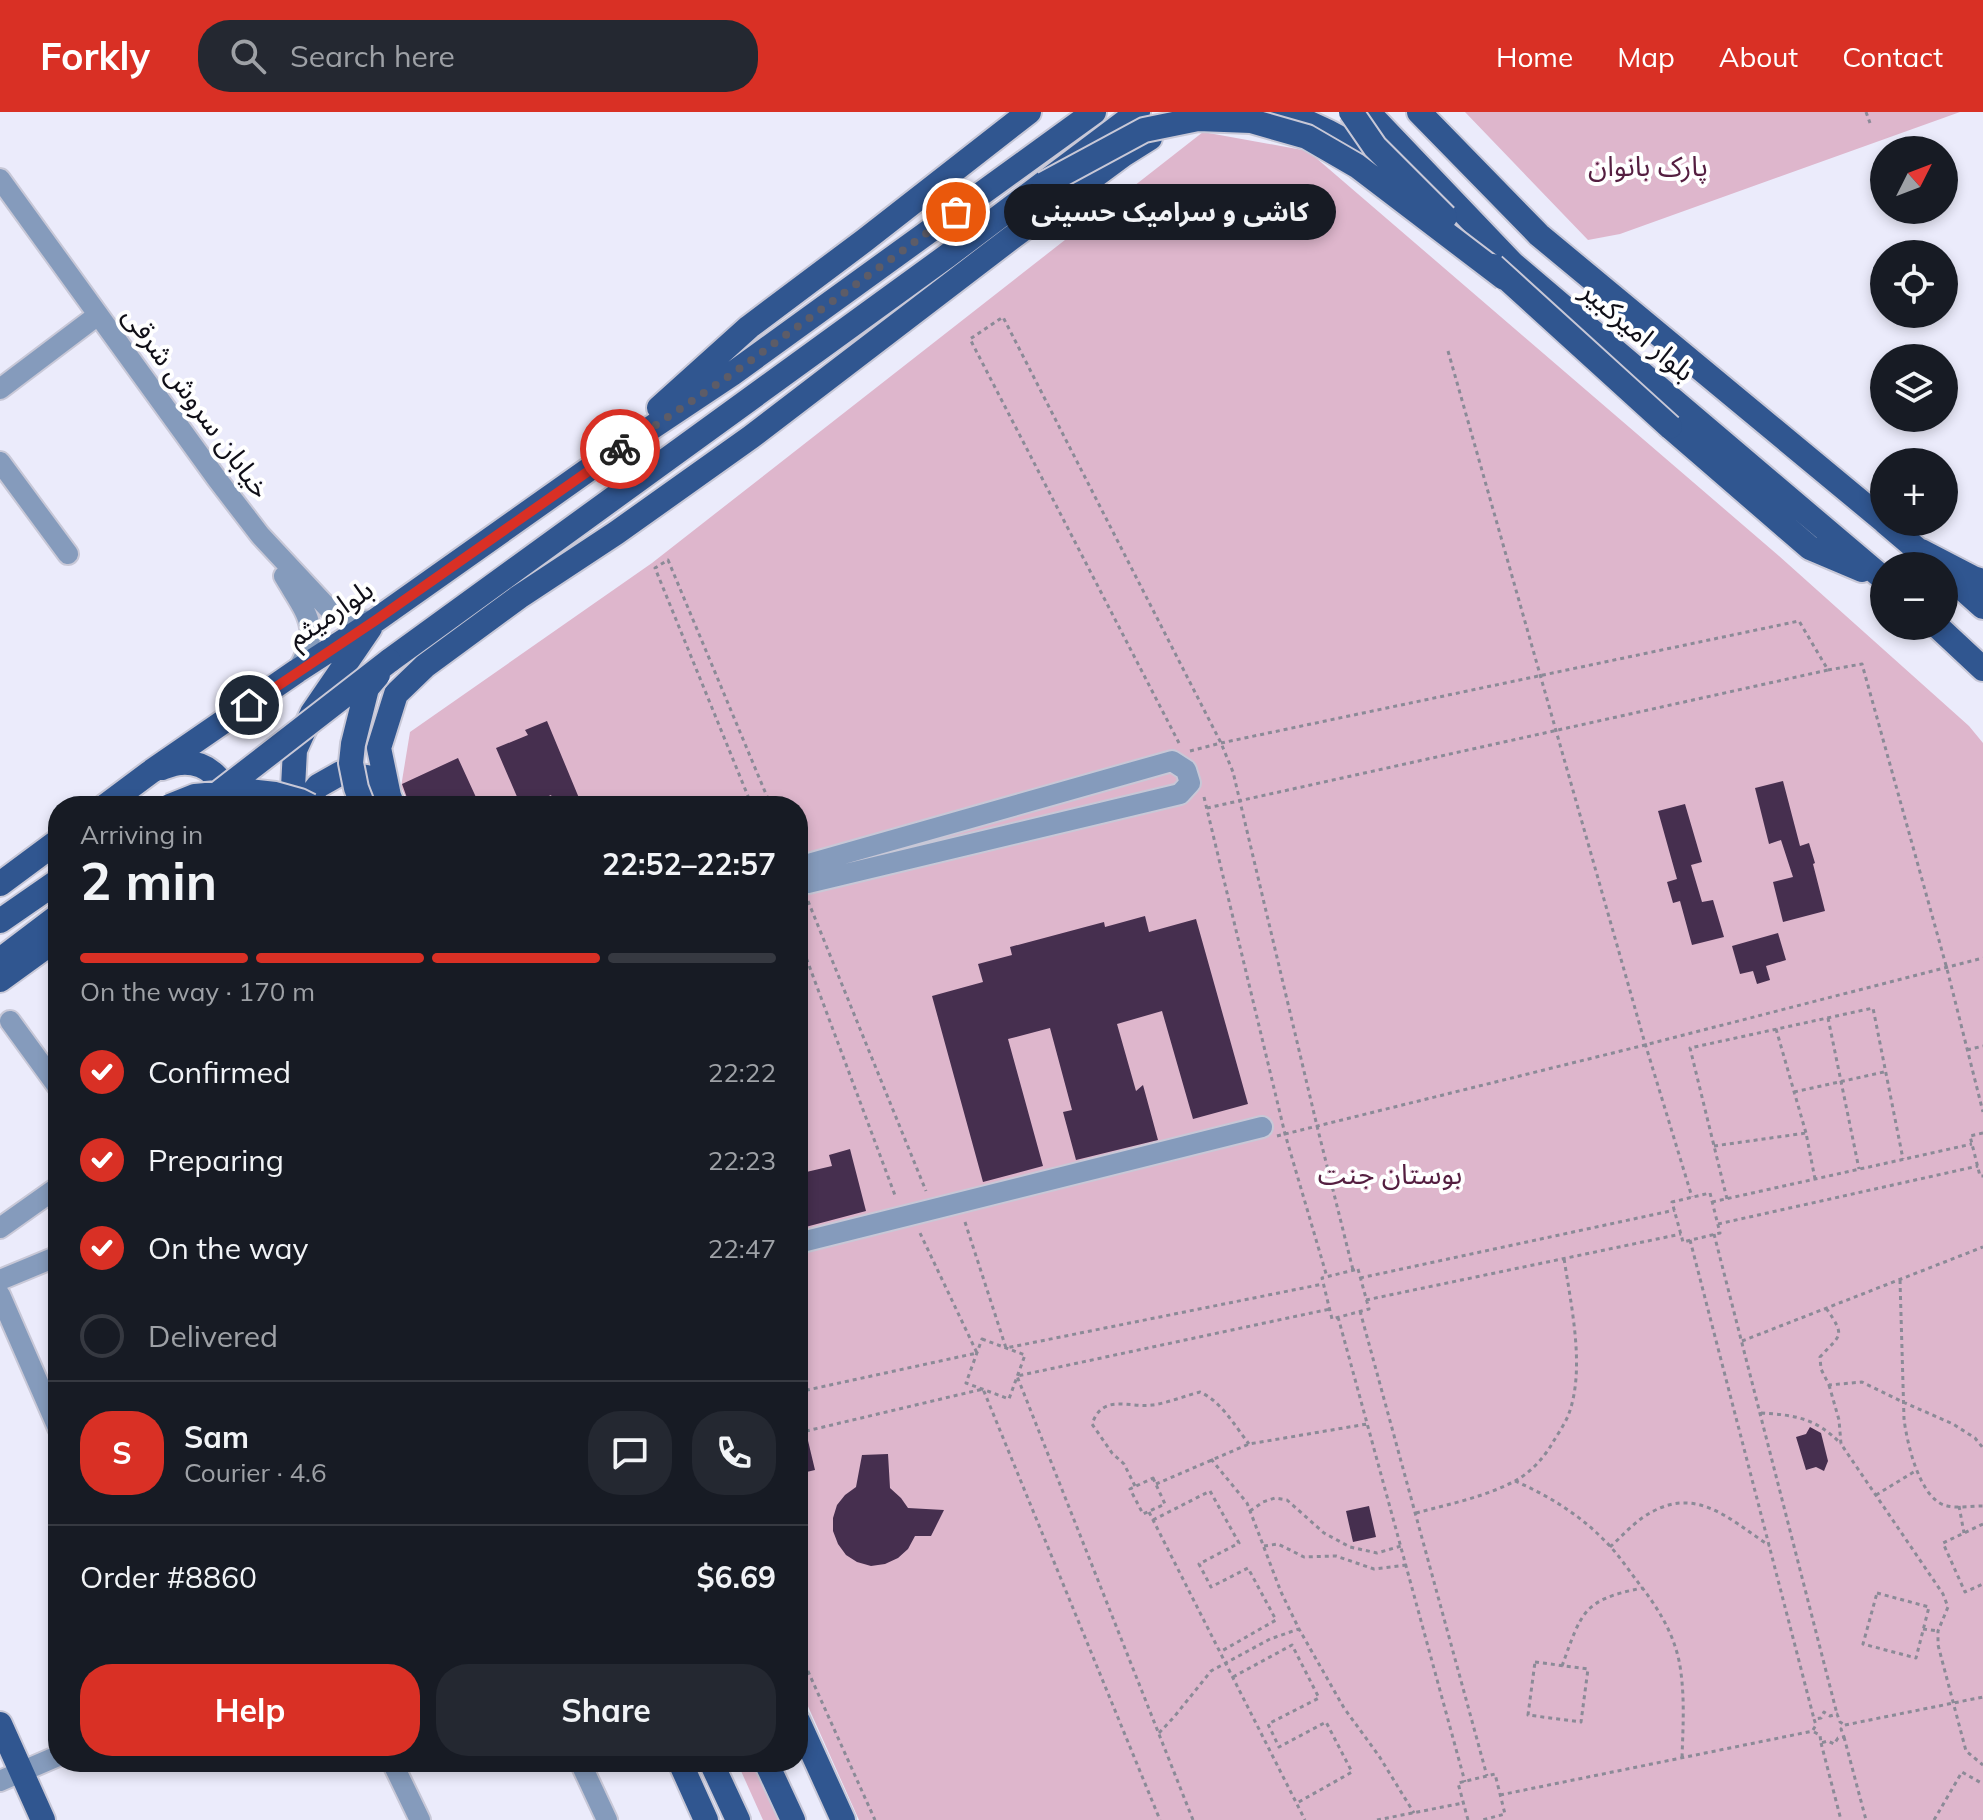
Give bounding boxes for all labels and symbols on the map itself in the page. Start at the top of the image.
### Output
north arrow [1870,136,1958,224]
park label: پارک بانوان [1588,148,1708,184]
pin [922,178,990,246]
callout: کاشی و سرامیک حسینی [1004,184,1336,240]
street label: بلوار امیرکبیر [1574,272,1702,388]
street label: خیابان سروش شرقی [116,299,279,505]
courier [580,409,660,489]
street label: بلوارمیثم [280,571,382,658]
pin [215,671,283,739]
park label: بوستان جنت [1318,1156,1462,1191]

